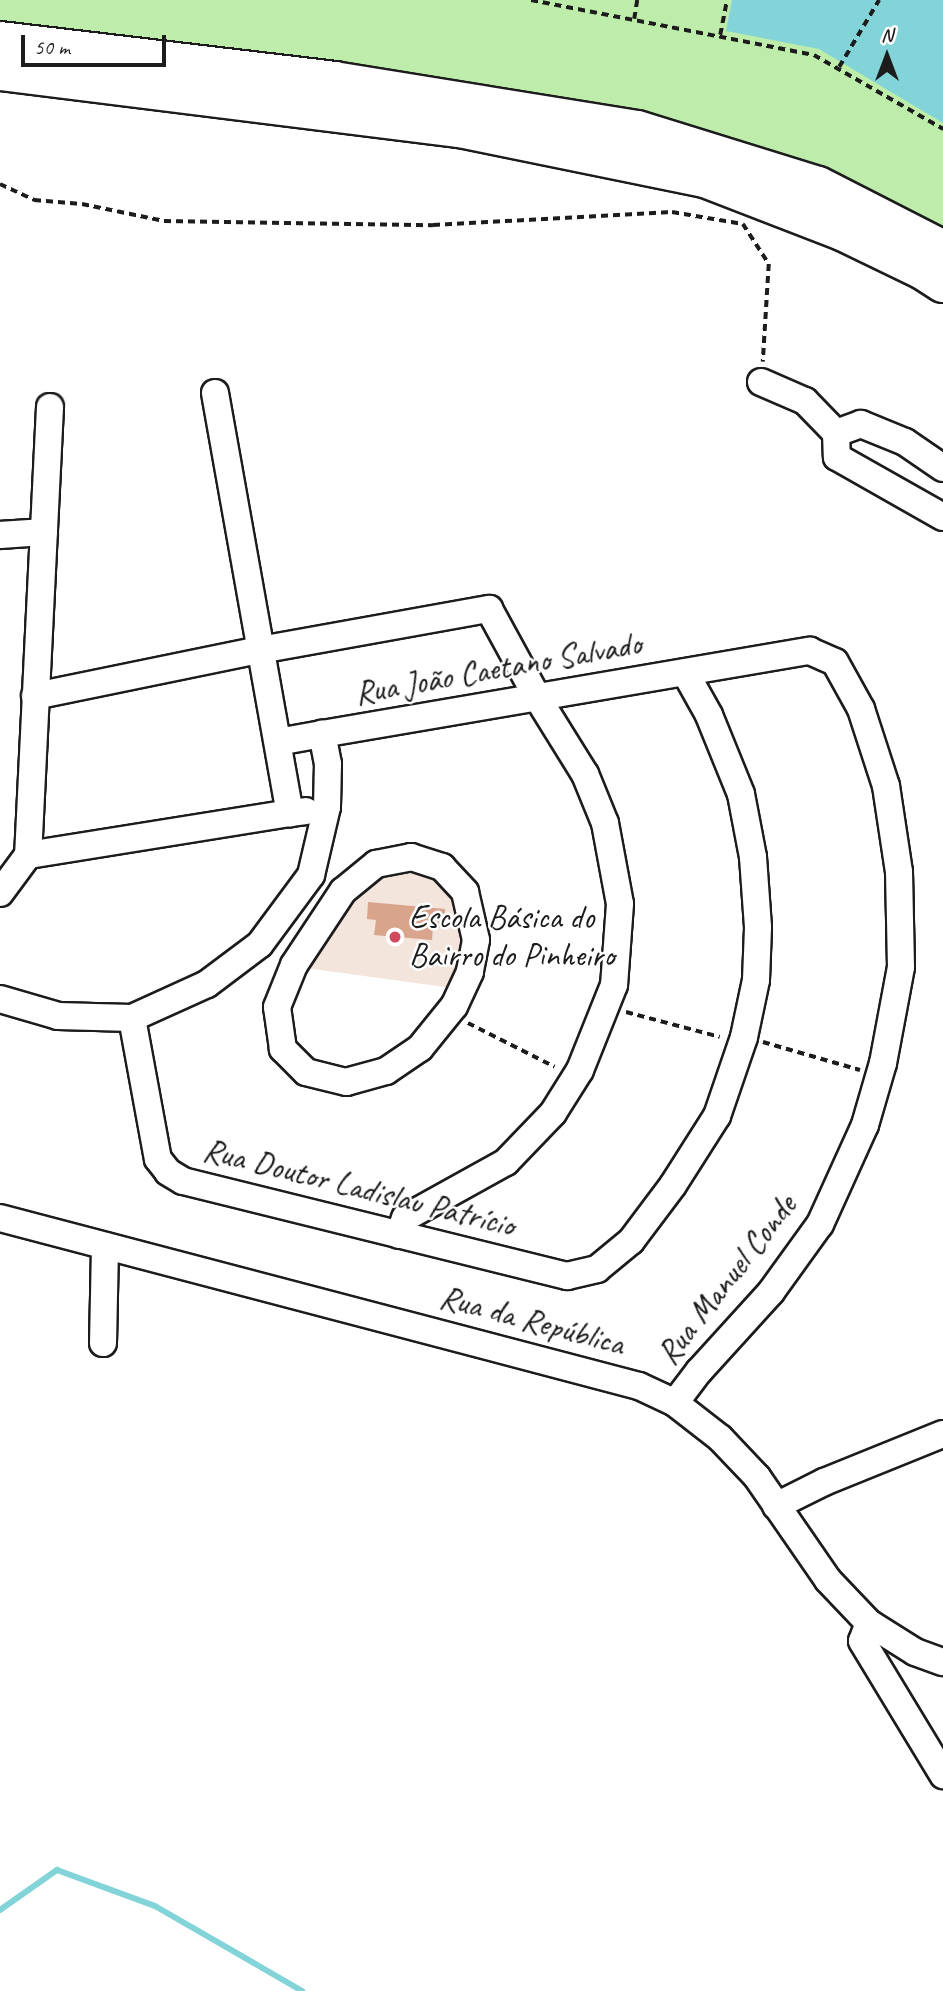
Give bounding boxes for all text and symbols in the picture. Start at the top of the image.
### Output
scale bar [24,21,170,65]
north arrow [852,21,922,91]
text: N [881,23,893,47]
text: 50 m [34,34,70,60]
street label: Rua João Caetano Salvado [352,624,644,714]
place label: Escola Básica do Bairro do Pinheiro [409,898,615,976]
marker: Escola Básica do Bairro do Pinheiro [387,929,403,945]
street label: Rua Doutor Ladislau Patrício [198,1130,520,1246]
street label: Rua Manuel Conde [648,1187,806,1373]
street label: Rua da República [435,1277,629,1365]

